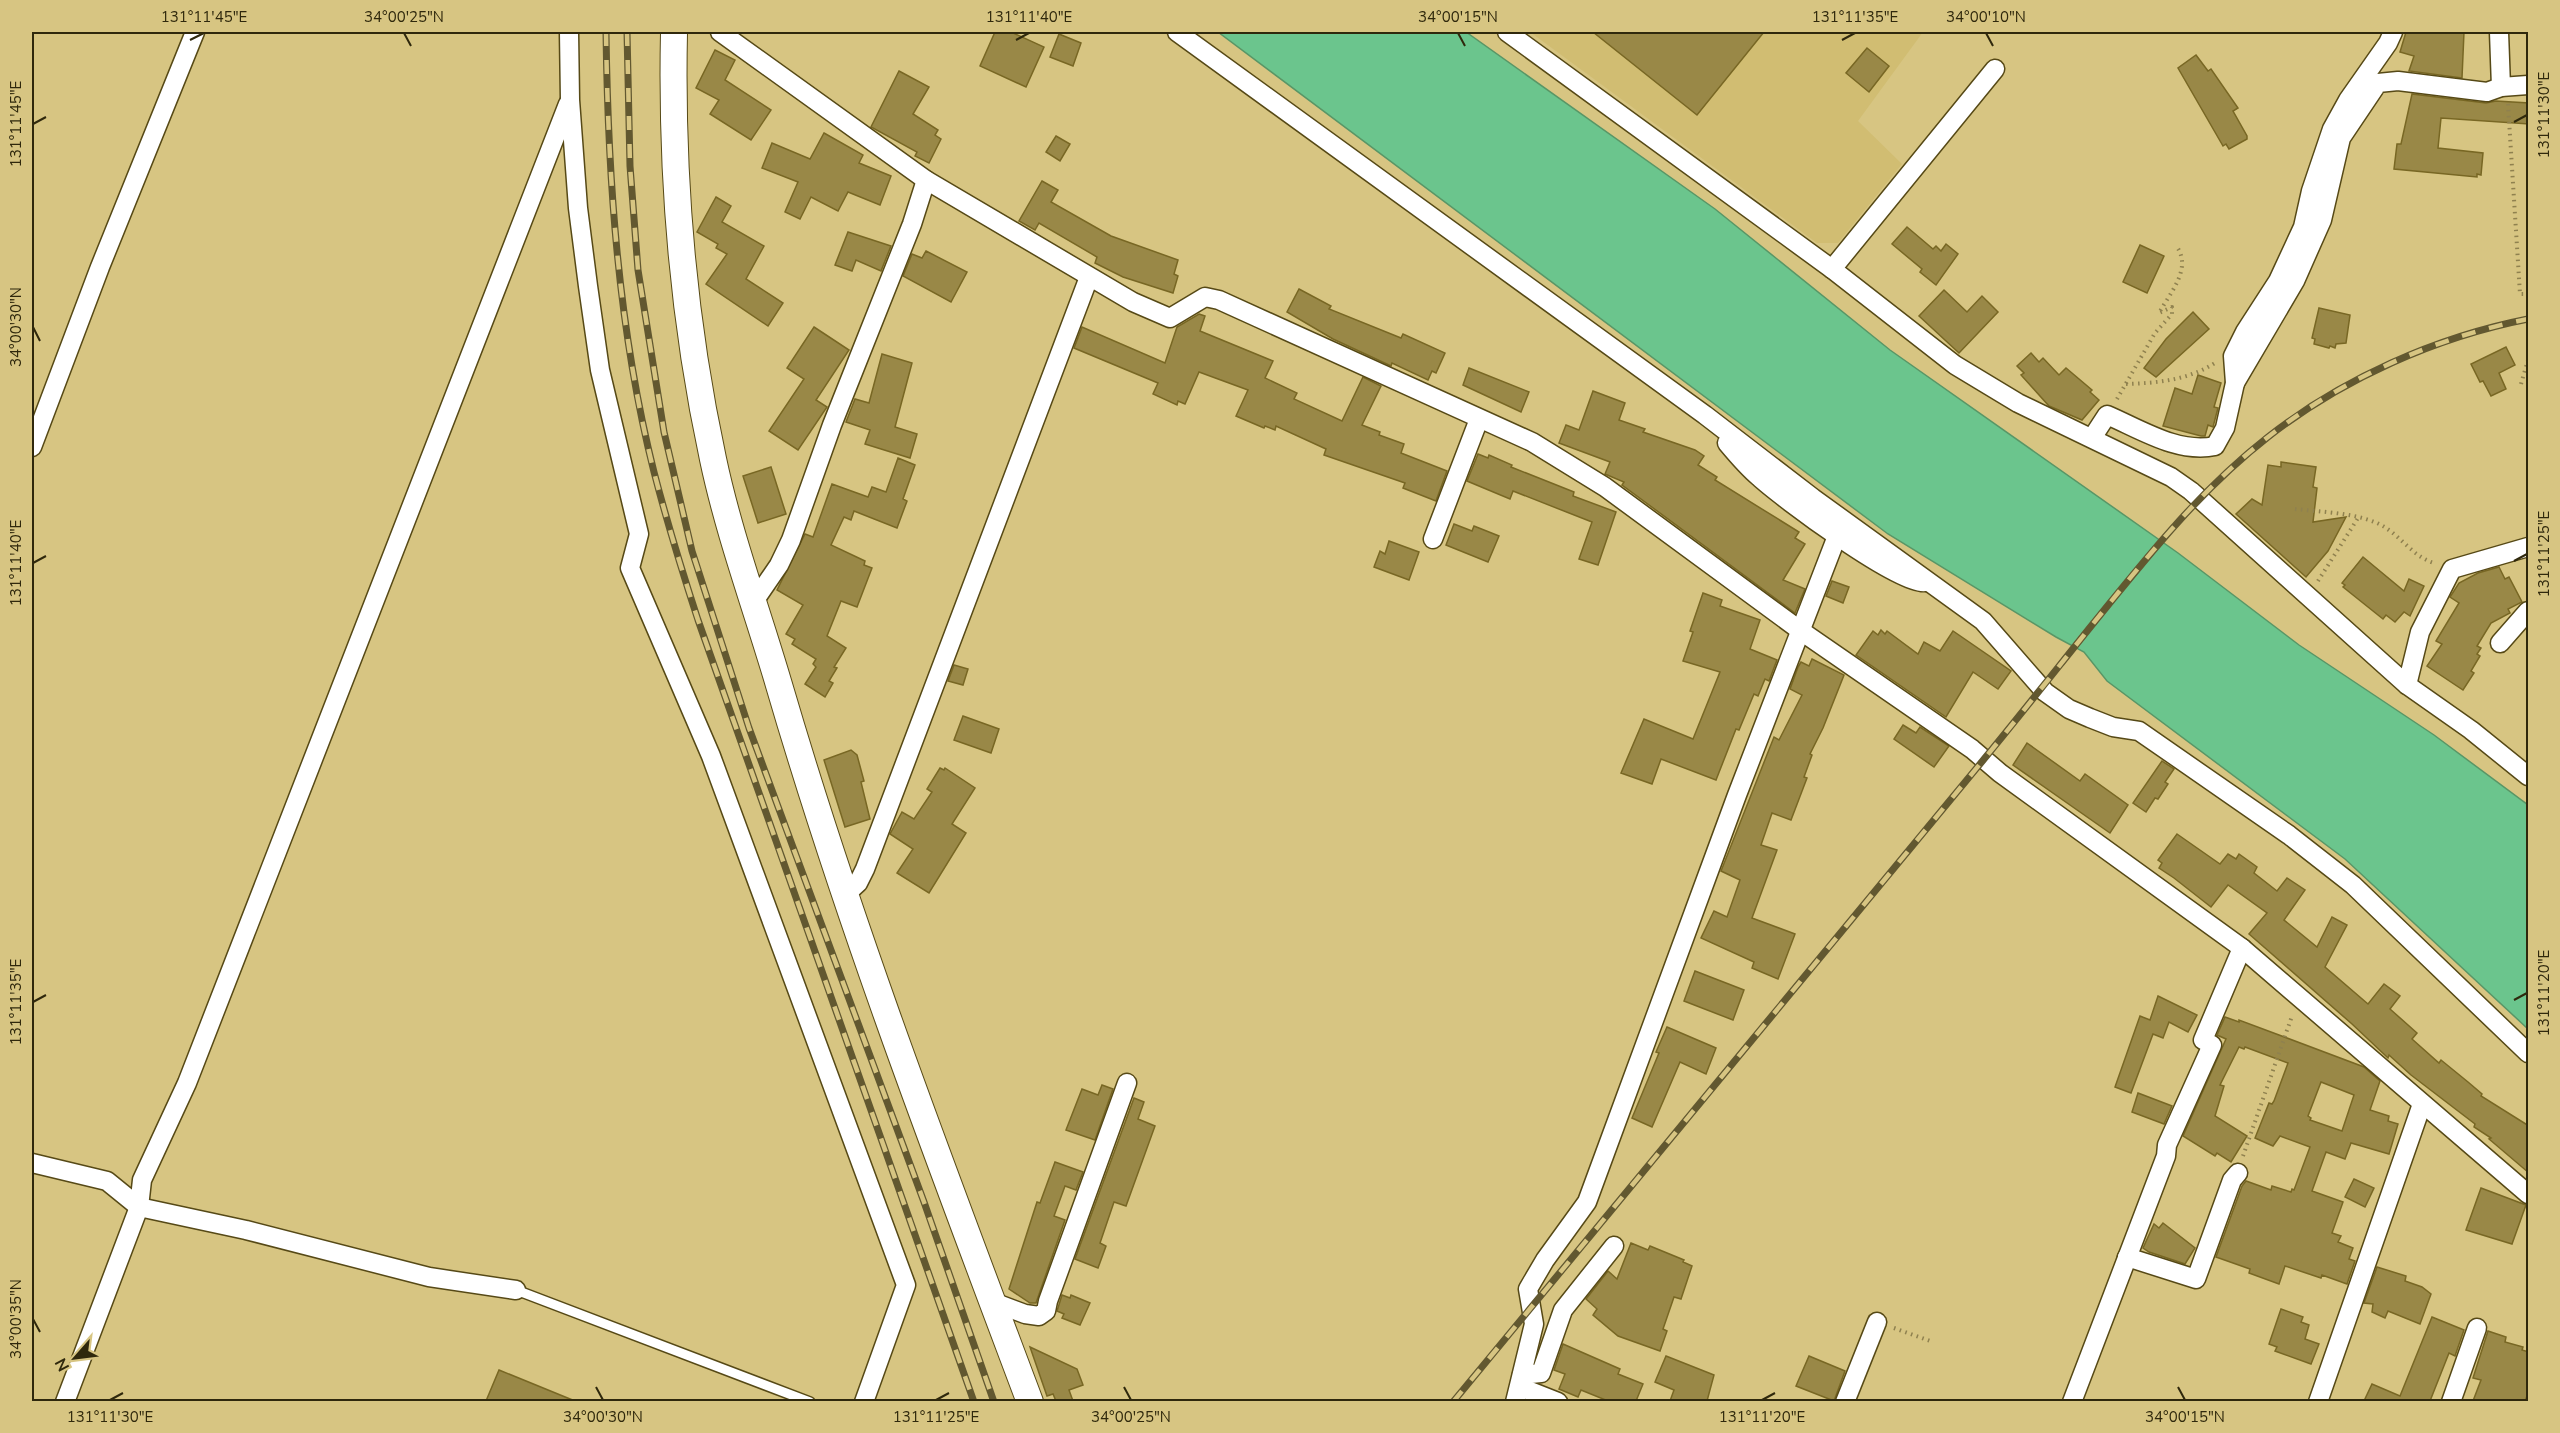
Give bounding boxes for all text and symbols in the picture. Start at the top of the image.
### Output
text: 131°11'45"E [161,7,247,27]
text: 34°00'25"N [364,7,444,27]
text: 131°11'40"E [986,7,1072,27]
text: 34°00'15"N [1418,7,1498,27]
text: 131°11'35"E [1812,7,1898,27]
text: 34°00'10"N [1946,7,2026,27]
text: 131°11'30"E [2534,72,2554,158]
text: 131°11'45"E [6,81,26,167]
text: 34°00'30"N [6,287,26,367]
text: 131°11'25"E [2534,511,2554,597]
text: 131°11'40"E [6,520,26,606]
text: 131°11'20"E [2534,950,2554,1036]
text: 131°11'35"E [6,959,26,1045]
text: 34°00'35"N [6,1279,26,1359]
north arrow [45,1328,105,1388]
text: N [50,1354,75,1375]
text: 131°11'30"E [67,1407,153,1427]
text: 34°00'30"N [563,1407,643,1427]
text: 131°11'25"E [893,1407,979,1427]
text: 34°00'25"N [1091,1407,1171,1427]
text: 131°11'20"E [1719,1407,1805,1427]
text: 34°00'15"N [2145,1407,2225,1427]

